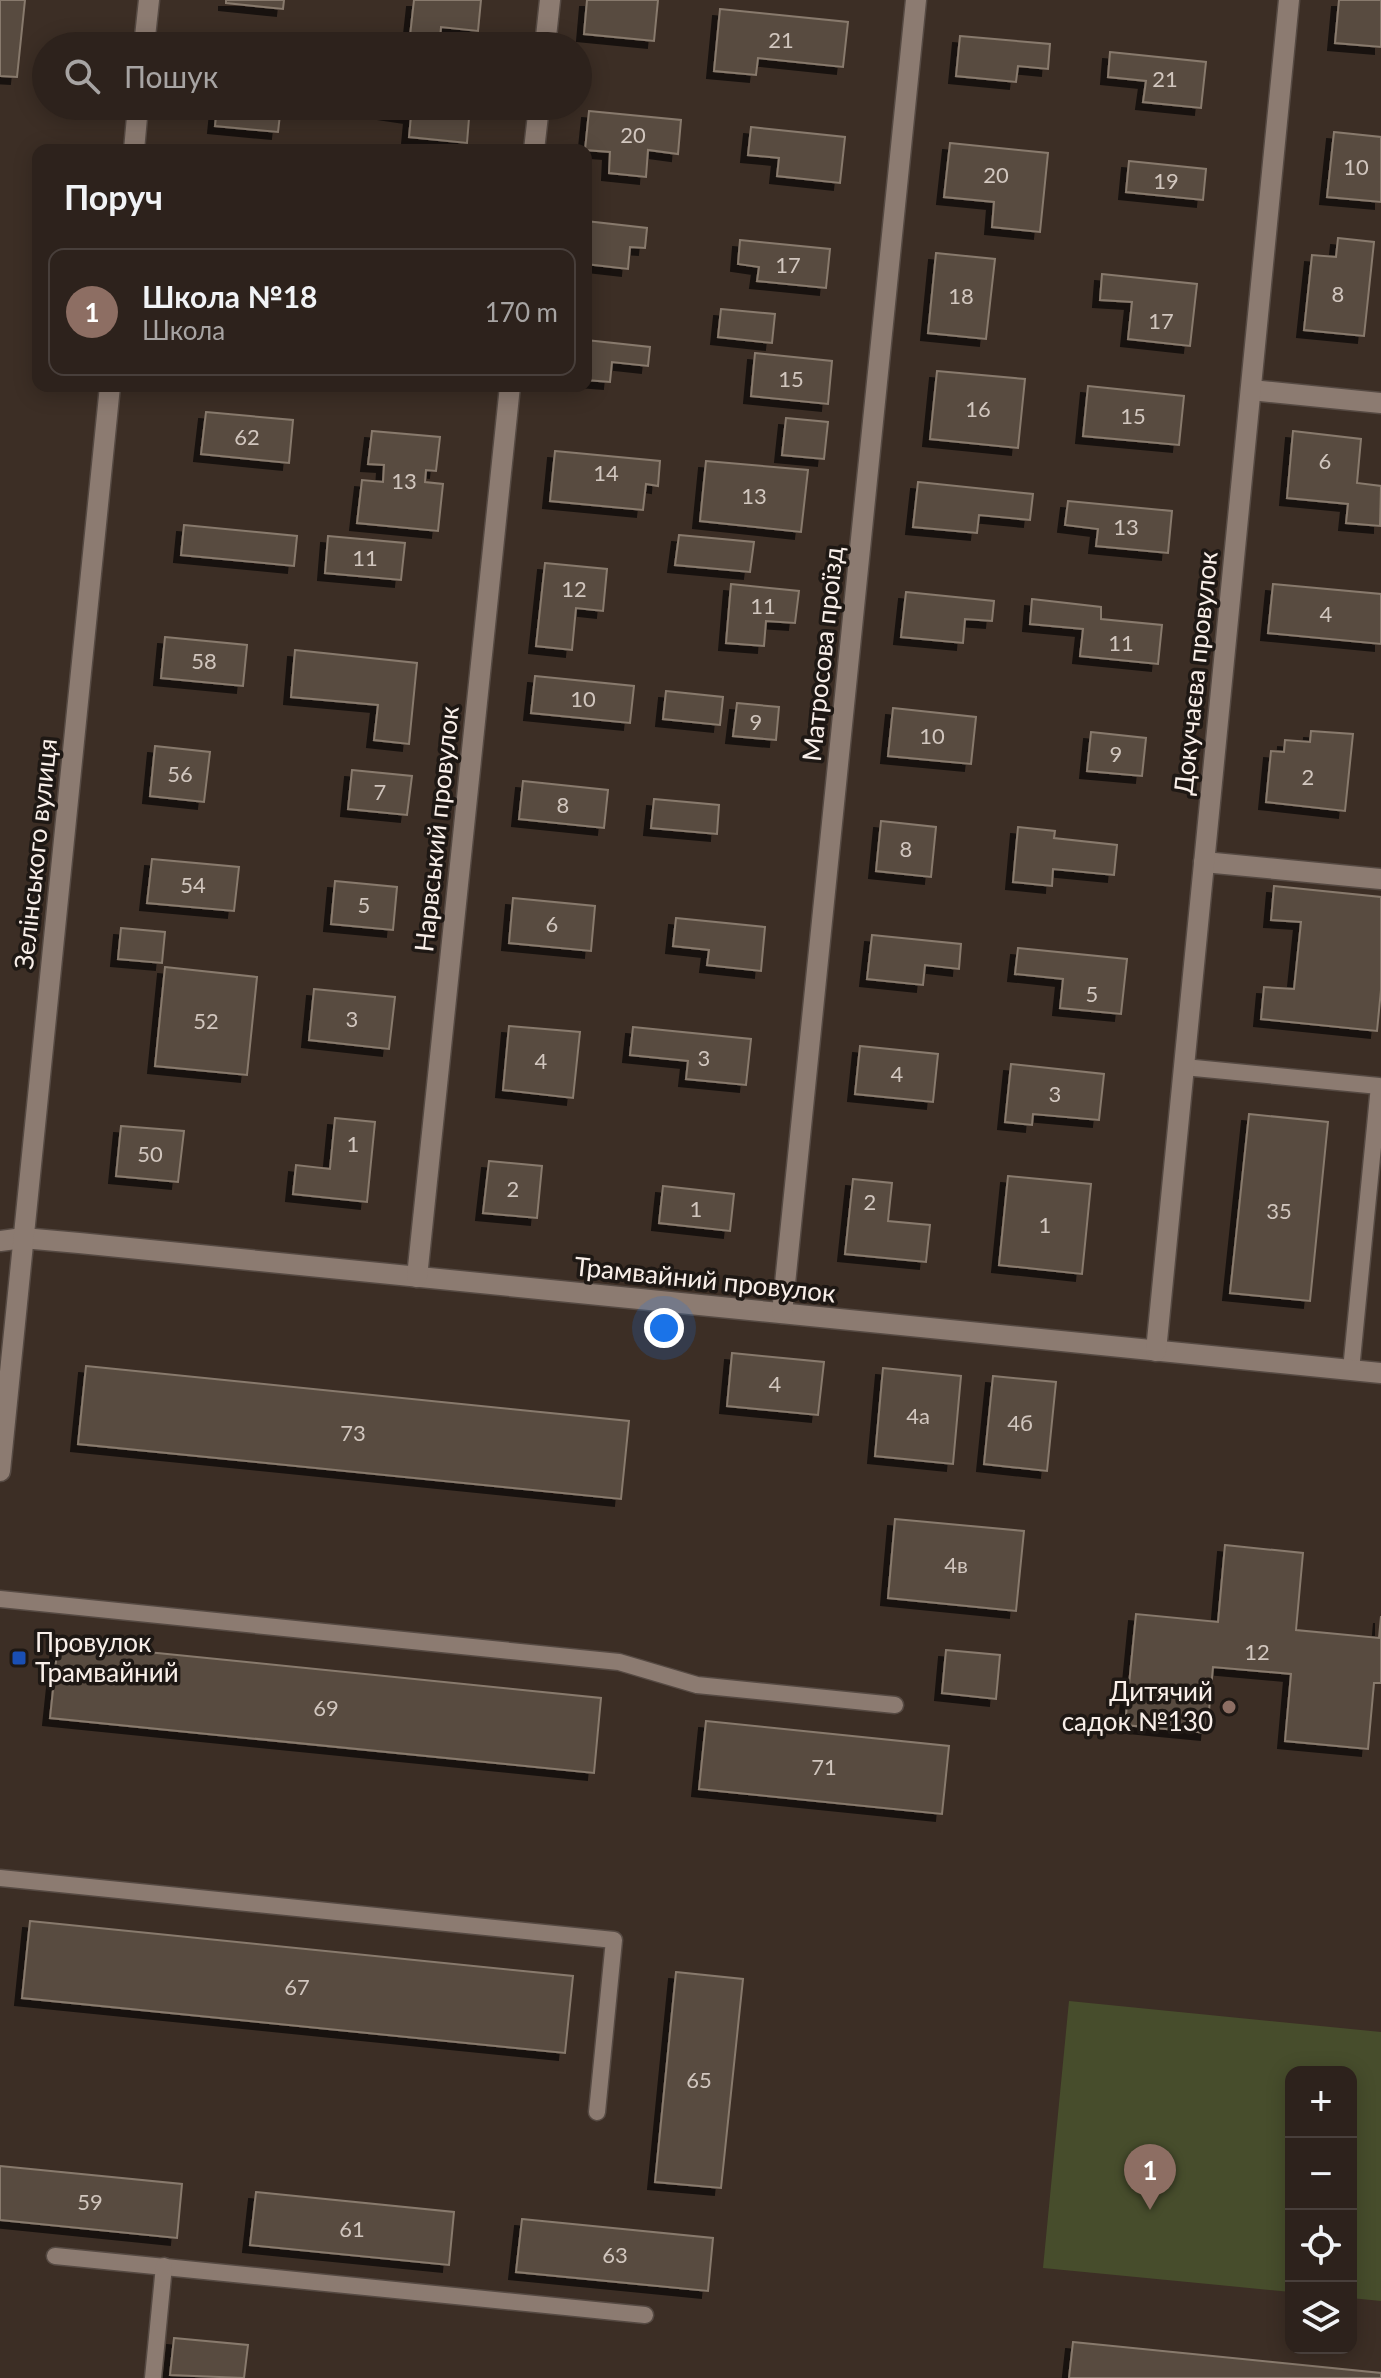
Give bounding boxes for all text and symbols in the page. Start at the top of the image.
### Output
house number: 21 [768,26,794,53]
search box [32,32,592,120]
icon: search [60,54,104,98]
text: Пошук [124,58,218,94]
house number: 21 [1152,65,1178,92]
house number: 20 [620,121,646,148]
house number: 10 [1343,153,1369,180]
house number: 20 [983,161,1009,188]
house number: 19 [1153,167,1179,194]
text: Поруч [64,176,163,217]
house number: 17 [775,251,801,278]
text: Школа №18 [142,278,317,314]
house number: 8 [1332,280,1344,307]
house number: 18 [948,282,974,309]
text: 1 [84,296,100,328]
text: 170 m [485,296,558,328]
house number: 17 [1148,307,1174,334]
text: Школа [142,314,225,346]
house number: 15 [778,365,804,392]
house number: 16 [965,395,991,422]
house number: 15 [1120,402,1146,429]
house number: 62 [234,423,260,450]
house number: 6 [1319,447,1331,474]
house number: 14 [593,459,619,486]
house number: 13 [391,467,417,494]
house number: 13 [741,482,767,509]
house number: 13 [1113,513,1139,540]
house number: 11 [352,544,378,571]
street label: Матросова проїзд [795,545,849,763]
street label: Докучаєва провулок [1166,549,1224,796]
house number: 12 [561,575,587,602]
house number: 11 [750,592,776,619]
house number: 4 [1320,600,1333,627]
house number: 11 [1108,629,1134,656]
house number: 58 [191,647,217,674]
house number: 10 [570,685,596,712]
street label: Нарвський провулок [407,704,465,953]
house number: 9 [750,708,762,735]
house number: 10 [919,722,945,749]
street label: Зелінського вулиця [7,737,63,971]
house number: 9 [1110,740,1122,767]
house number: 56 [167,760,193,787]
house number: 2 [1302,763,1314,790]
house number: 7 [374,778,386,805]
house number: 8 [557,791,569,818]
house number: 8 [900,835,912,862]
house number: 54 [180,871,206,898]
house number: 5 [358,891,370,918]
house number: 6 [546,910,558,937]
house number: 5 [1086,980,1098,1007]
house number: 3 [346,1005,358,1032]
house number: 52 [193,1007,219,1034]
house number: 3 [698,1044,710,1071]
house number: 4 [535,1047,548,1074]
house number: 4 [891,1060,904,1087]
house number: 3 [1049,1080,1061,1107]
house number: 1 [347,1130,359,1157]
house number: 50 [137,1140,163,1167]
house number: 2 [507,1175,519,1202]
house number: 2 [864,1188,876,1215]
house number: 1 [690,1195,702,1222]
house number: 35 [1266,1197,1292,1224]
house number: 1 [1039,1211,1051,1238]
street label: Трамвайний провулок [573,1249,838,1309]
your location [644,1308,684,1348]
house number: 4 [769,1370,782,1397]
house number: 4а [906,1402,930,1429]
house number: 4б [1007,1409,1033,1436]
house number: 73 [340,1419,366,1446]
house number: 4в [944,1551,968,1578]
place label: Провулок Трамвайний [35,1626,179,1688]
house number: 12 [1244,1638,1270,1665]
marker: Провулок Трамвайний [10,1649,28,1667]
place label: Дитячий садок №130 [1062,1675,1213,1737]
house number: 69 [313,1694,339,1721]
marker: Дитячий садок №130 [1220,1698,1238,1716]
house number: 71 [811,1753,837,1780]
house number: 67 [284,1973,310,2000]
house number: 65 [686,2066,712,2093]
map controls [1285,2066,1357,2354]
button: + [1285,2066,1357,2138]
button: − [1285,2138,1357,2210]
pin: 1 [1124,2144,1176,2210]
house number: 59 [77,2188,103,2215]
button: locate [1285,2210,1357,2282]
house number: 61 [339,2215,365,2242]
house number: 63 [602,2241,628,2268]
button: layers [1285,2282,1357,2354]

